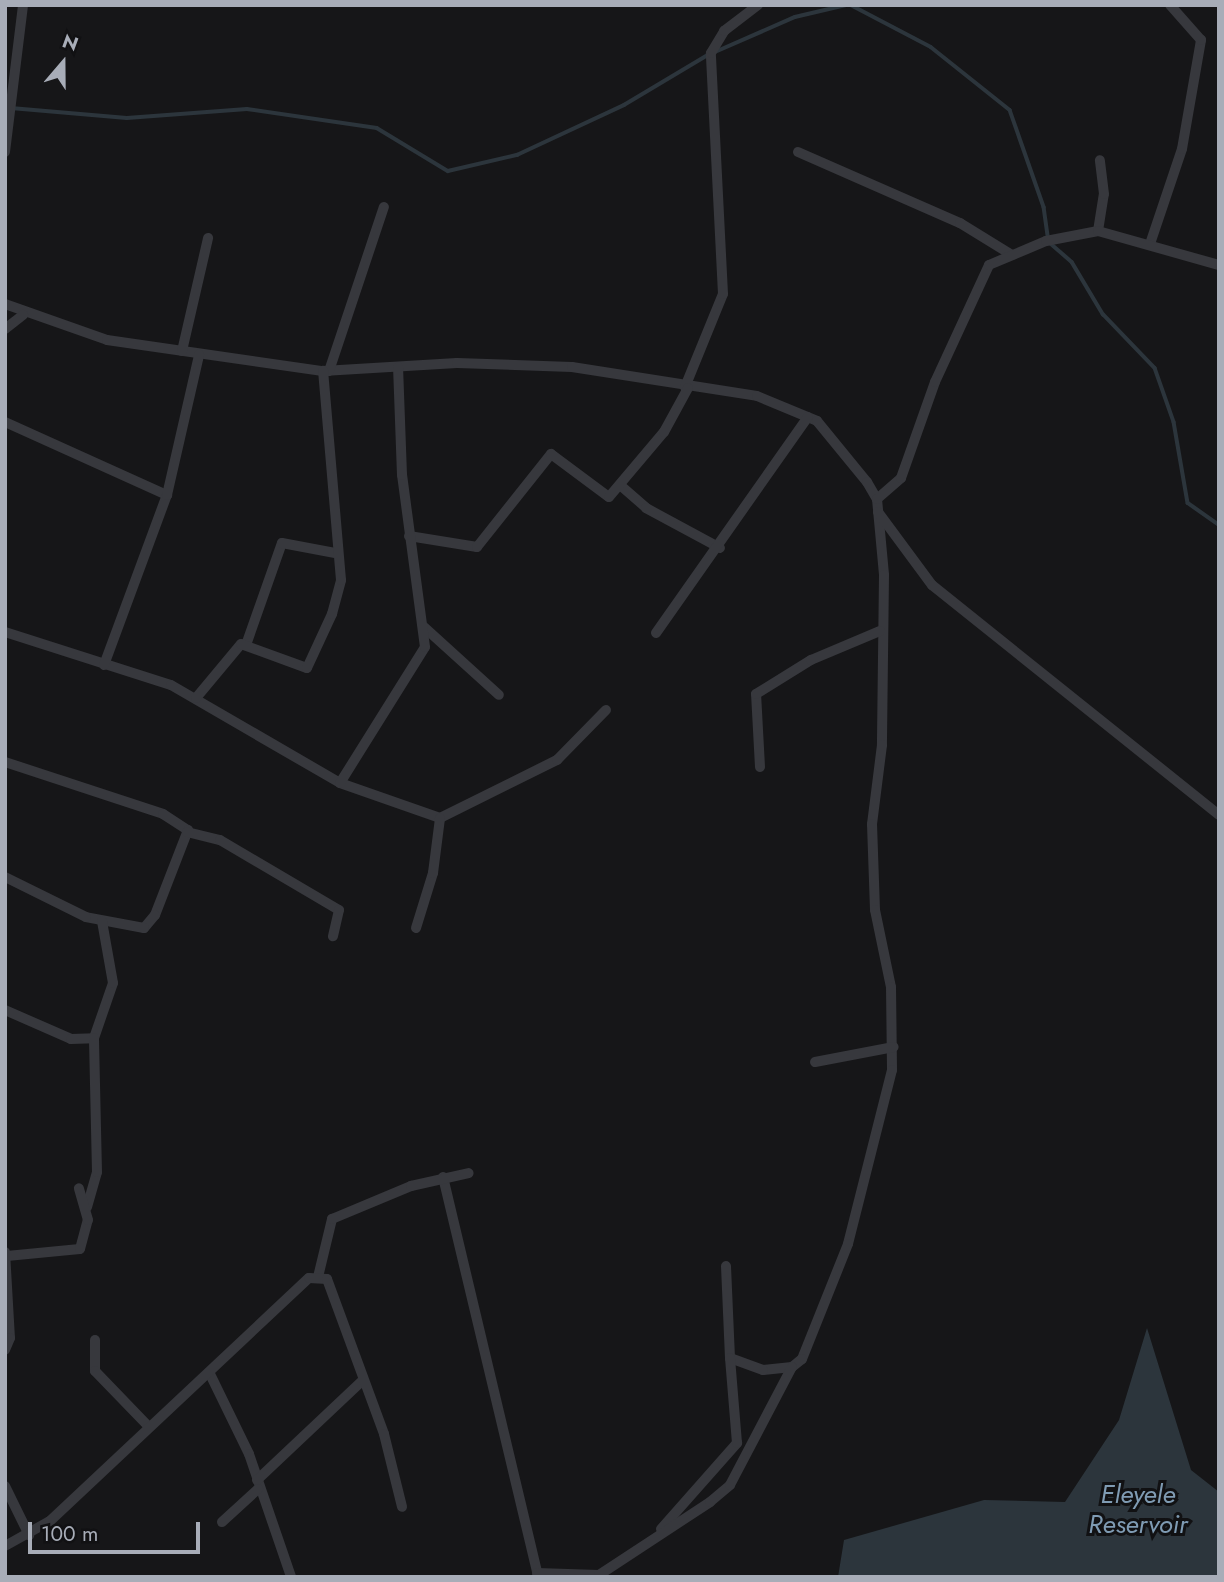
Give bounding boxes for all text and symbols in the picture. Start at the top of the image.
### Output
north arrow [28,28,98,98]
text: N [59,28,82,58]
water label: Eleyele Reservoir [1088,1479,1188,1540]
scale bar [32,1508,203,1552]
text: 100 m [41,1519,98,1549]

